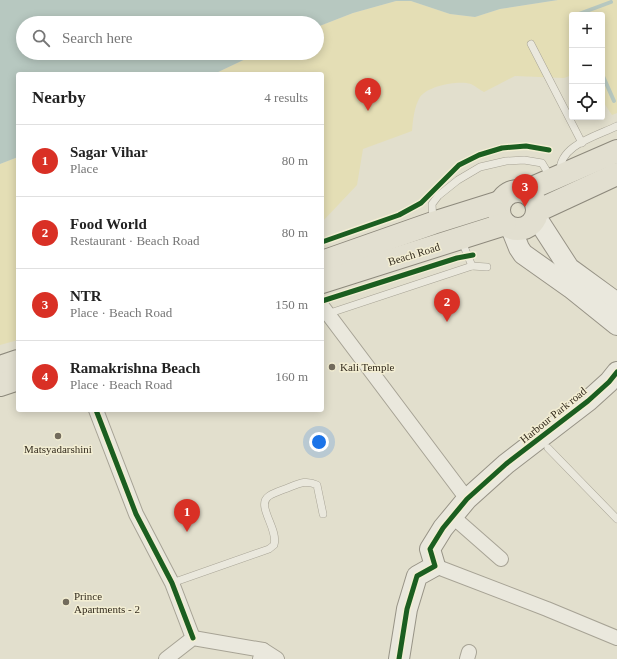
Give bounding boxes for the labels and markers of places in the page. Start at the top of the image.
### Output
pin: 4 [355,78,381,111]
pin: 3 [512,174,538,207]
pin: 2 [434,289,460,322]
place label: Kali Temple [340,361,394,373]
marker: Kali Temple [327,362,337,372]
marker: Matsyadarshini [53,431,63,441]
place label: Matsyadarshini [24,443,92,455]
pin: 1 [174,499,200,532]
place label: Prince Apartments - 2 [74,590,140,615]
marker: Prince Apartments - 2 [61,597,71,607]

